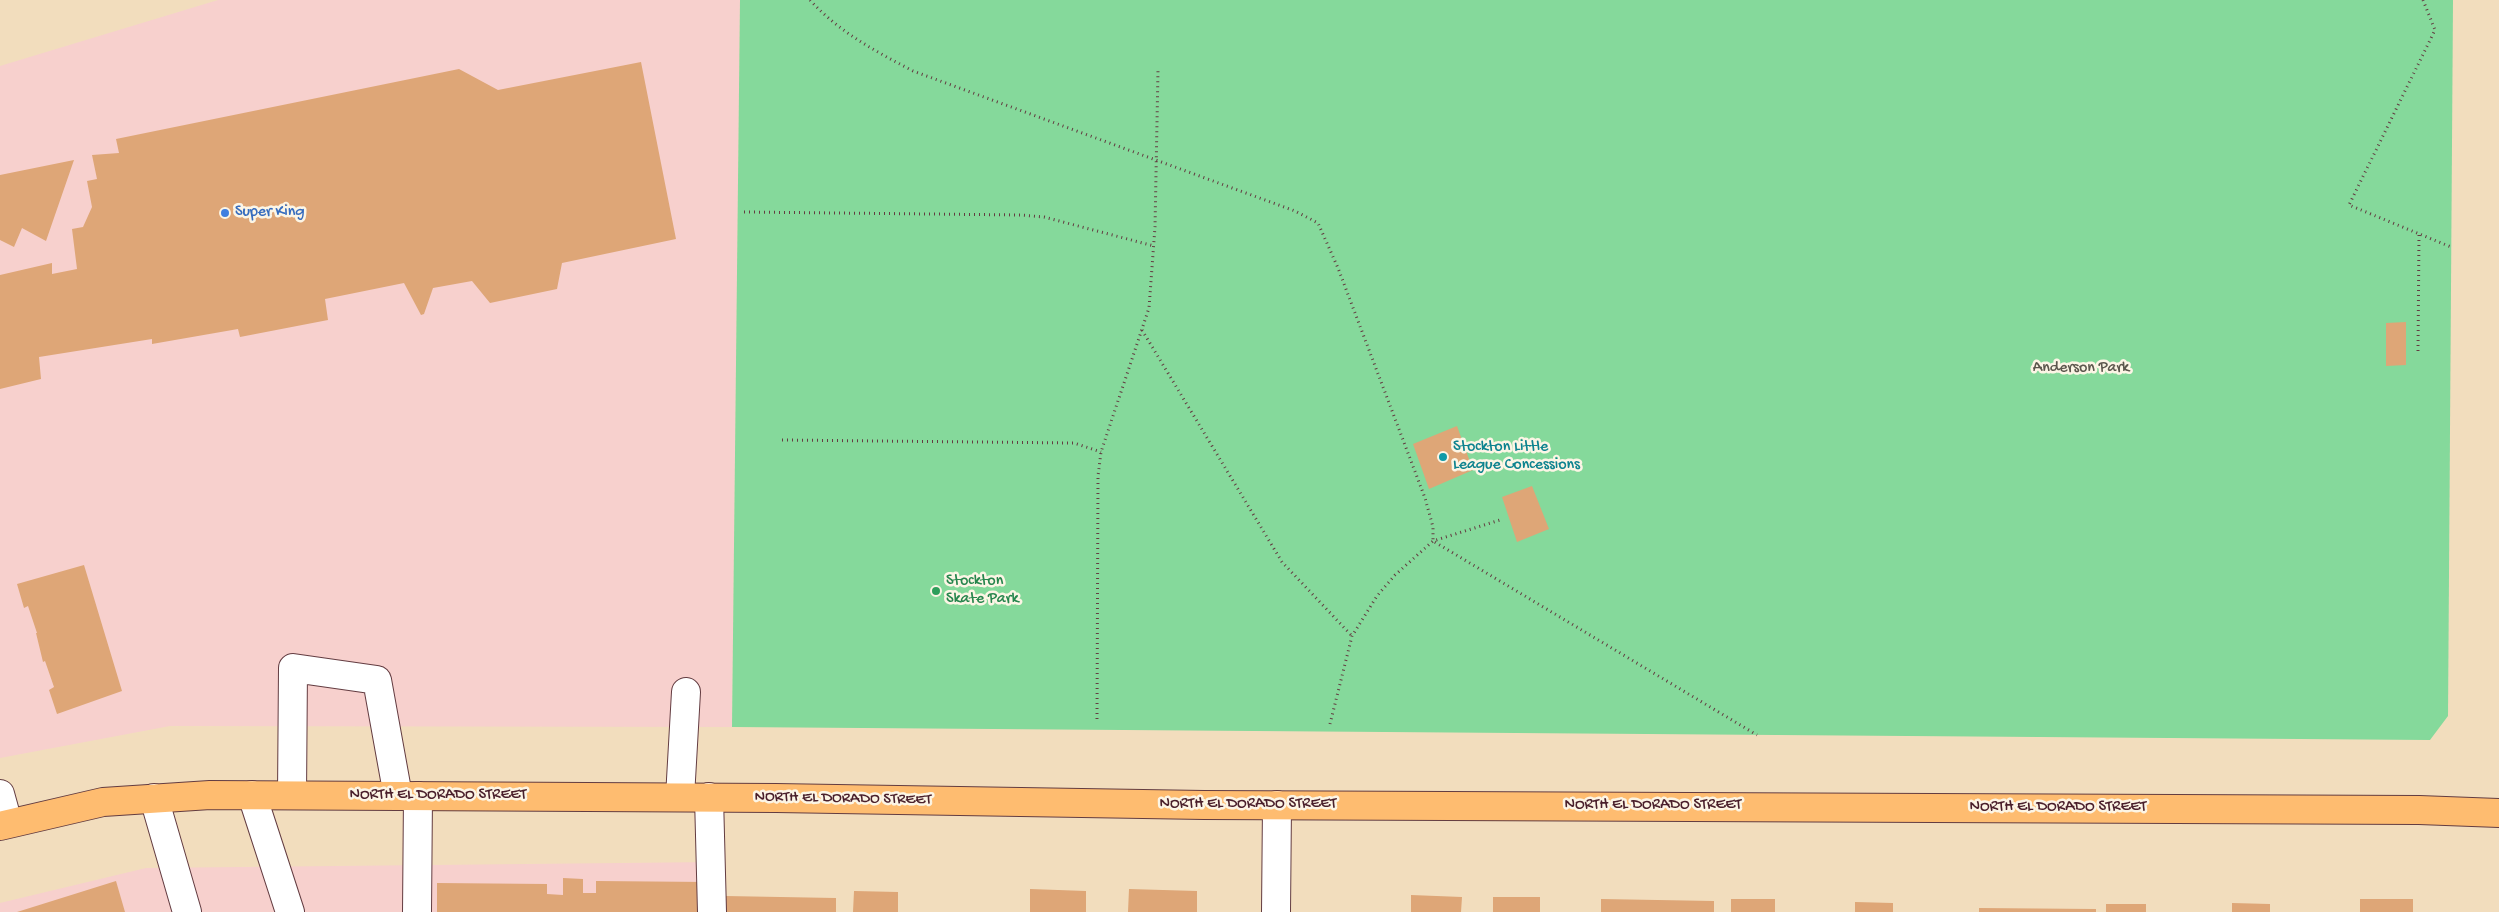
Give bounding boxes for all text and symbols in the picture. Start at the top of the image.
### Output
place label: Super King [235,203,304,223]
marker: Super King [219,207,231,219]
park label: Anderson Park [2033,359,2129,379]
place label: Stockton Little League Concessions [1453,438,1580,476]
marker: Stockton Little League Concessions [1437,451,1449,463]
place label: Stockton Skate Park [946,572,1019,610]
marker: Stockton Skate Park [930,585,942,597]
street label: NORTH EL DORADO STREET [350,786,526,806]
street label: NORTH EL DORADO STREET [754,788,932,810]
street label: NORTH EL DORADO STREET [1160,795,1336,815]
street label: NORTH EL DORADO STREET [1565,796,1741,816]
street label: NORTH EL DORADO STREET [1970,798,2146,818]

